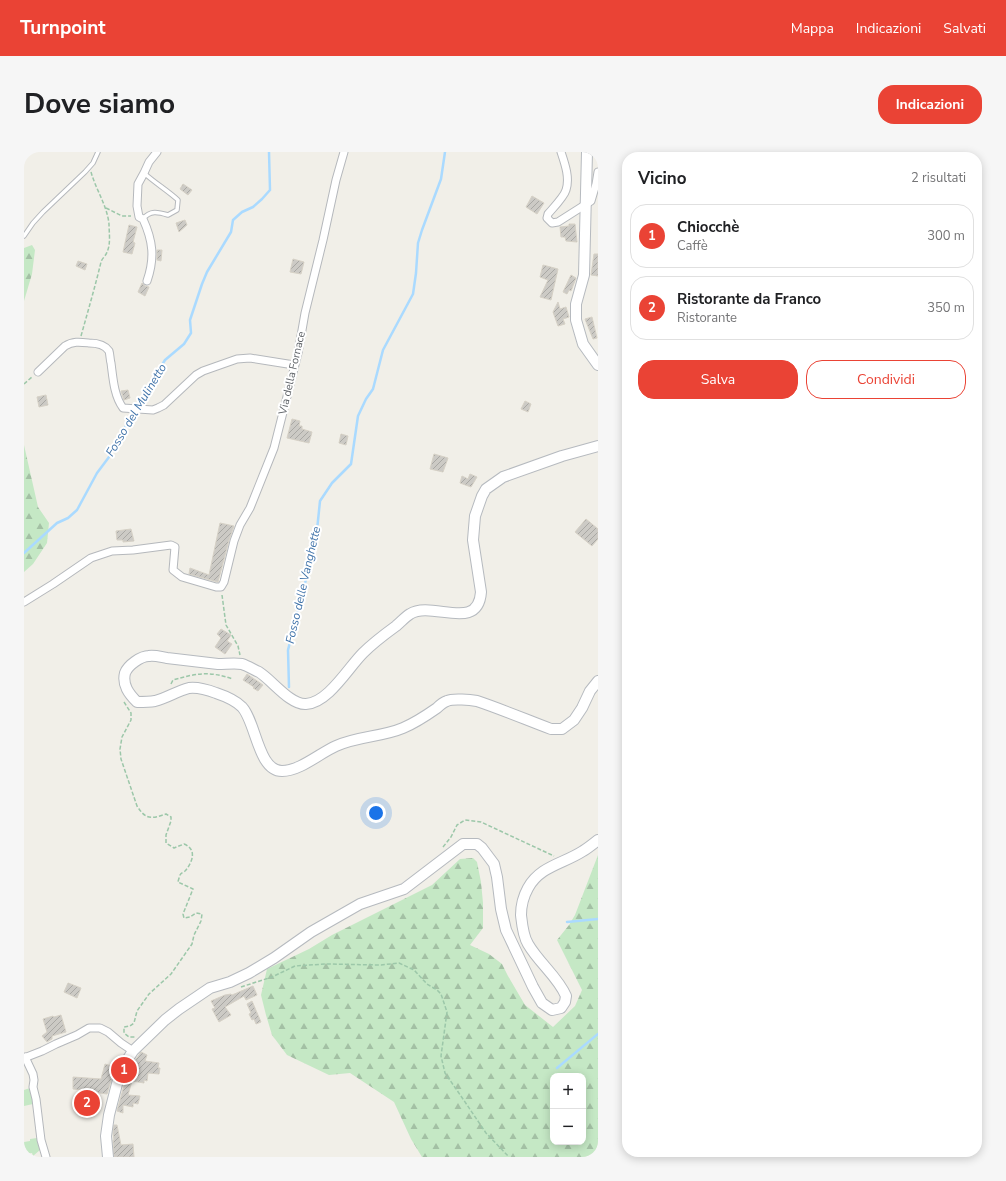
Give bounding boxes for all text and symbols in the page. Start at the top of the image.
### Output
text: Turnpoint [20,15,106,41]
text: Mappa [791,19,834,38]
text: Indicazioni [856,19,921,38]
text: Salvati [943,19,986,38]
text: Dove siamo [24,85,175,123]
button: Indicazioni [878,85,982,124]
text: Vicino [638,167,687,190]
text: 2 risultati [911,169,966,187]
text: Chiocchè [677,217,739,237]
text: 1 [648,227,656,245]
text: 300 m [927,227,965,245]
text: Caffè [677,237,708,255]
text: Ristorante da Franco [677,289,821,309]
text: 2 [648,299,656,317]
text: 350 m [927,299,965,317]
text: Ristorante [677,309,737,327]
street label: Via della Fornace [275,330,309,417]
water label: Fosso del Mulinetto [102,360,170,459]
button: Salva [638,360,798,399]
button: Condividi [806,360,966,399]
water label: Fosso delle Vanghette [282,524,324,645]
your location [366,803,386,823]
pin: 1 [111,1055,137,1085]
map controls [550,1073,586,1145]
button: + [550,1073,586,1109]
pin: 2 [74,1088,100,1118]
button: − [550,1109,586,1145]

